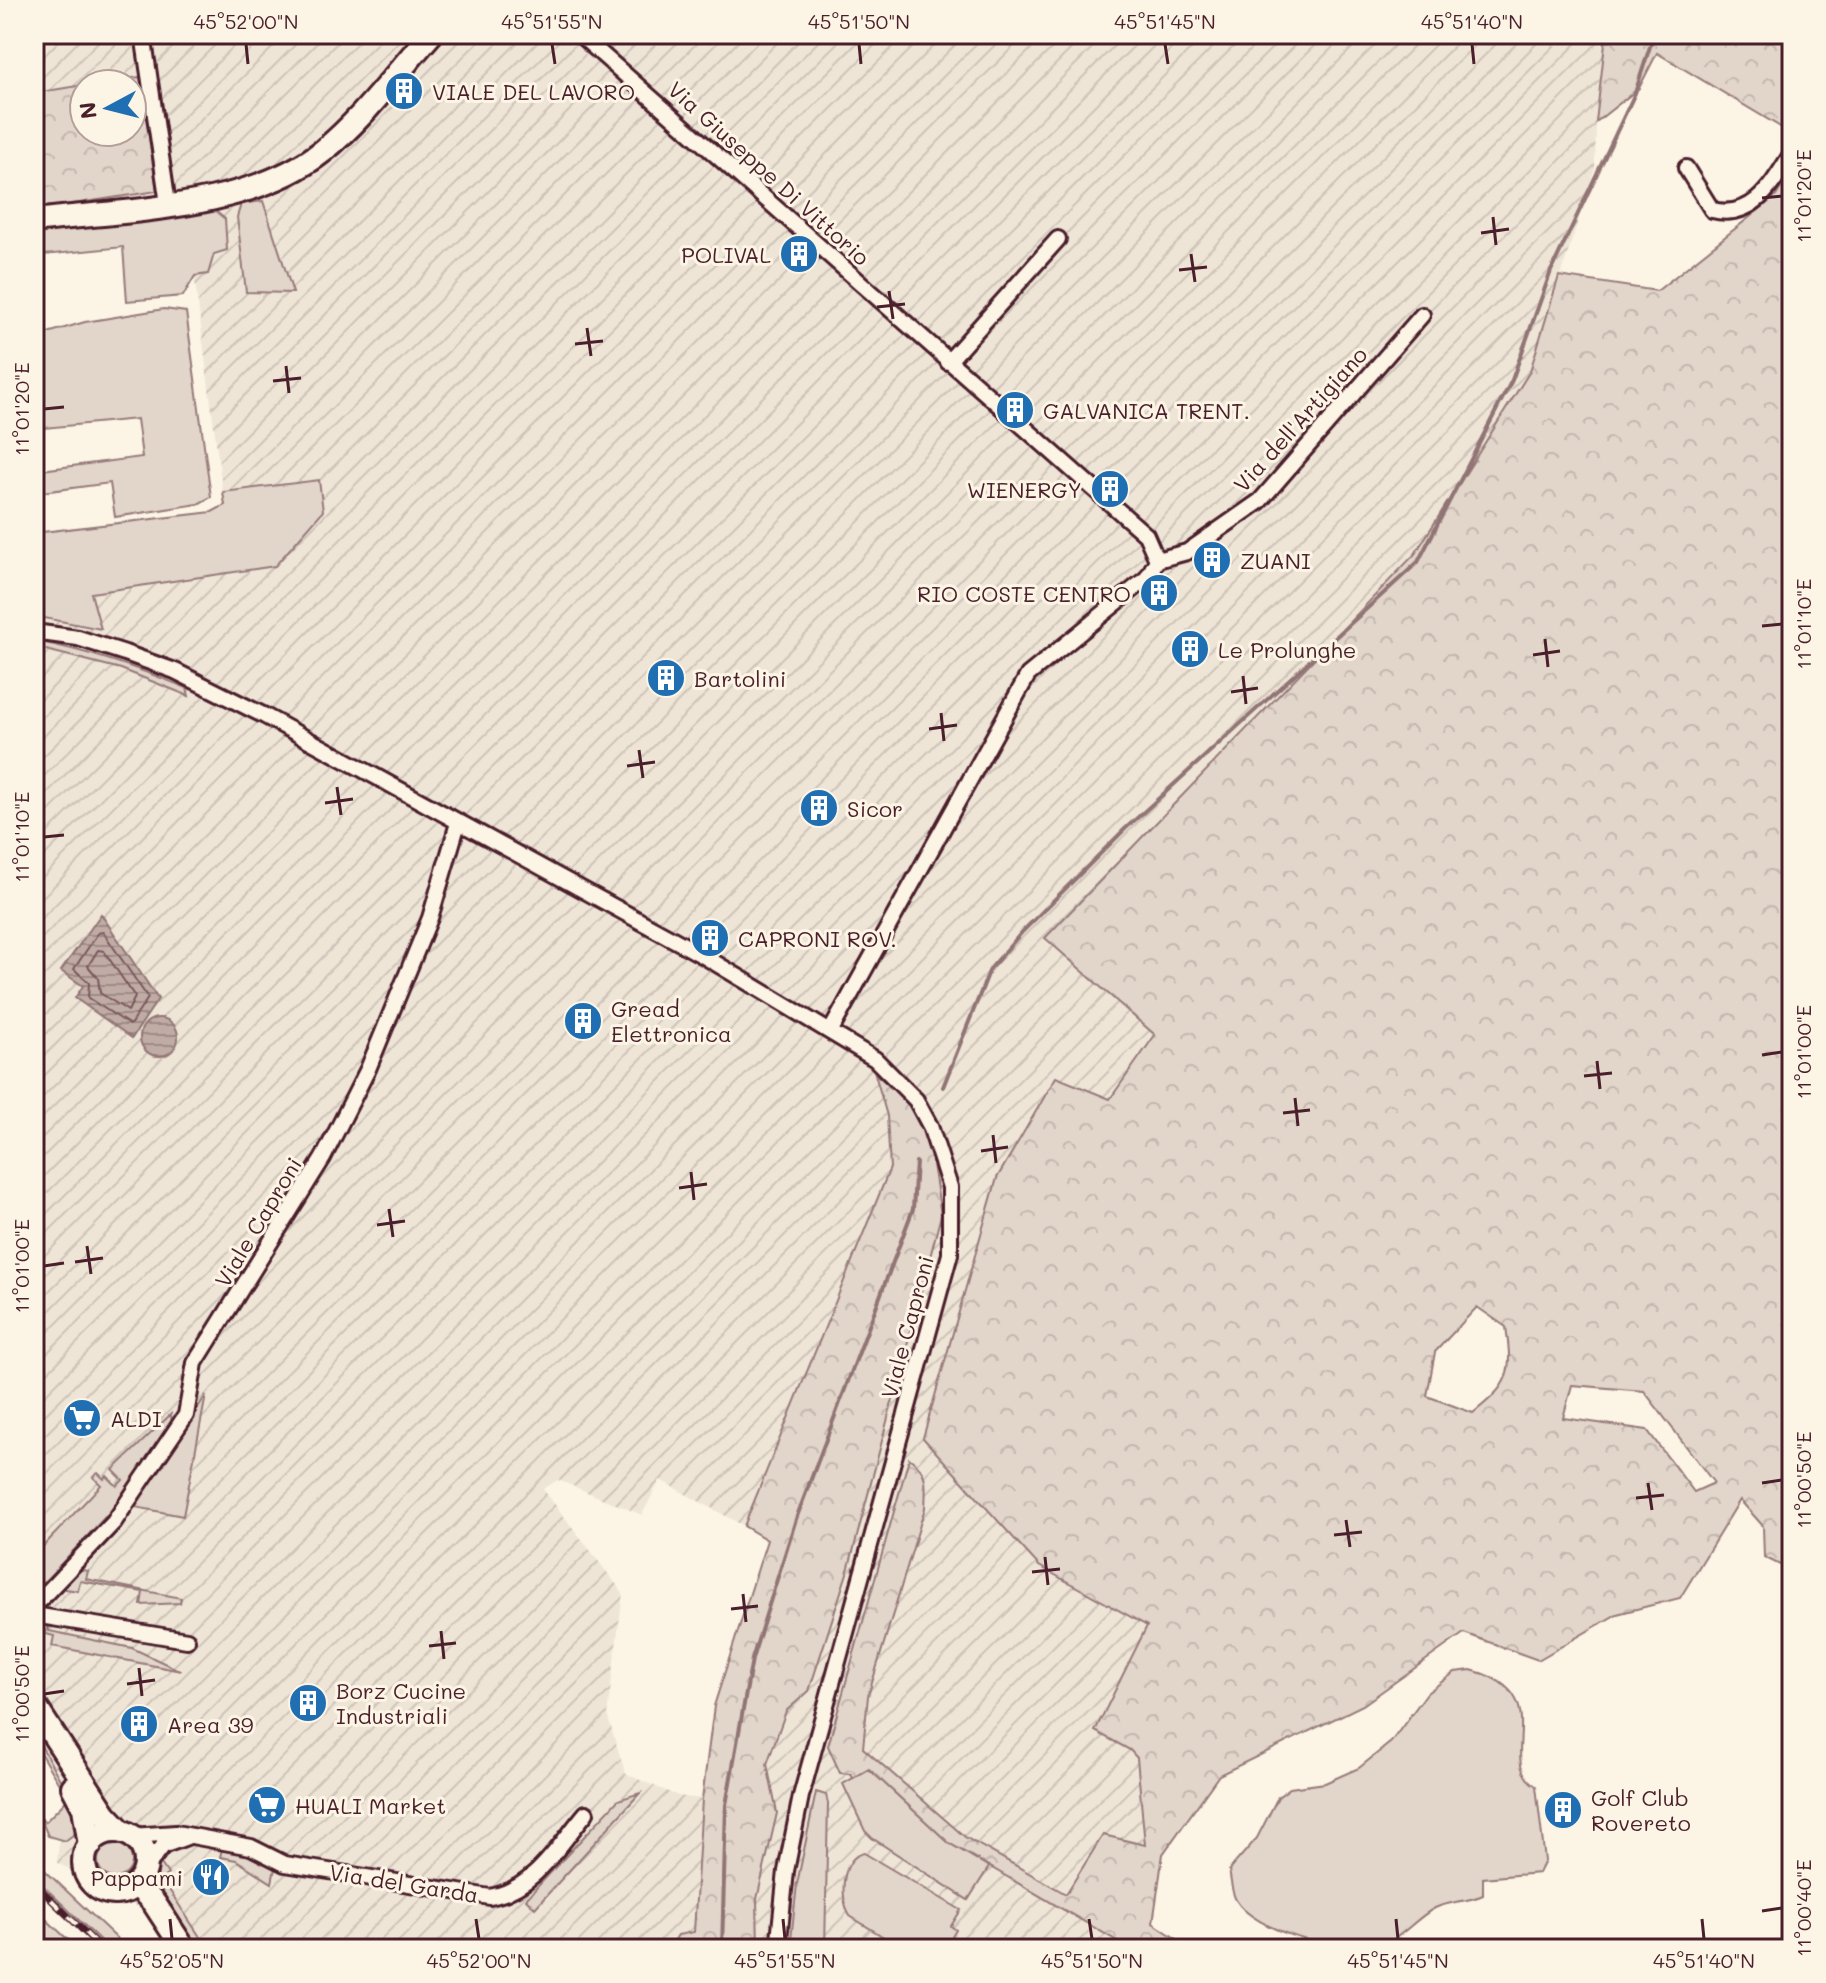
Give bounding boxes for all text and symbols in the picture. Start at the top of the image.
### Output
text: 45°52'00"N [194,8,298,34]
text: 45°51'55"N [501,8,603,34]
text: 45°51'50"N [808,8,910,34]
text: 45°51'45"N [1114,8,1216,34]
text: 45°51'40"N [1421,8,1523,34]
north arrow [68,68,148,148]
building icon: VIALE DEL LAVORO [383,70,425,112]
street label: Via Giuseppe Di Vittorio [662,75,876,271]
place label: VIALE DEL LAVORO [432,77,635,106]
text: N [72,100,103,121]
text: 11°01'20"E [1790,149,1816,243]
building icon: POLIVAL [778,233,820,275]
place label: POLIVAL [681,240,771,269]
street label: Via dell'Artigiano [1227,340,1373,498]
text: 11°01'20"E [8,362,34,456]
building icon: GALVANICA TRENT. [994,389,1036,431]
place label: GALVANICA TRENT. [1043,396,1250,425]
building icon: WIENERGY [1089,468,1131,510]
place label: WIENERGY [967,475,1082,504]
building icon: ZUANI [1191,539,1233,581]
place label: ZUANI [1240,546,1311,575]
building icon: RIO COSTE CENTRO [1138,572,1180,614]
text: 11°01'10"E [1790,578,1816,670]
place label: RIO COSTE CENTRO [917,579,1131,608]
building icon: Le Prolunghe [1169,628,1211,670]
place label: Le Prolunghe [1218,635,1356,664]
building icon: Bartolini [645,657,687,699]
place label: Bartolini [694,664,786,693]
building icon: Sicor [798,787,840,829]
text: 11°01'10"E [8,791,34,883]
place label: Sicor [847,794,903,823]
building icon: CAPRONI ROV. [689,917,731,959]
place label: CAPRONI ROV. [738,924,897,953]
place label: Gread Elettronica [611,994,732,1048]
building icon: Gread Elettronica [562,1000,604,1042]
text: 11°01'00"E [1790,1005,1816,1099]
street label: Viale Caproni [208,1152,308,1292]
text: 11°01'00"E [8,1219,34,1313]
street label: Viale Caproni [874,1252,940,1402]
supermarket icon: ALDI [61,1397,103,1439]
place label: ALDI [110,1404,162,1433]
text: 11°00'50"E [1790,1431,1816,1529]
text: 11°00'50"E [8,1645,34,1743]
place label: Borz Cucine Industriali [336,1676,466,1730]
building icon: Borz Cucine Industriali [287,1682,329,1724]
building icon: Area 39 [118,1703,160,1745]
place label: Area 39 [167,1710,254,1739]
place label: Golf Club Rovereto [1591,1783,1691,1837]
supermarket icon: HUALI Market [246,1784,288,1826]
building icon: Golf Club Rovereto [1542,1789,1584,1831]
place label: HUALI Market [295,1791,446,1820]
restaurant icon: Pappami [190,1856,232,1898]
street label: Via del Garda [327,1857,481,1909]
text: 11°00'40"E [1790,1859,1816,1957]
place label: Pappami [91,1863,183,1892]
text: 45°52'05"N [120,1947,224,1973]
text: 45°52'00"N [427,1947,531,1973]
text: 45°51'55"N [734,1947,836,1973]
text: 45°51'50"N [1041,1947,1143,1973]
text: 45°51'45"N [1347,1947,1449,1973]
text: 45°51'40"N [1653,1947,1755,1973]

